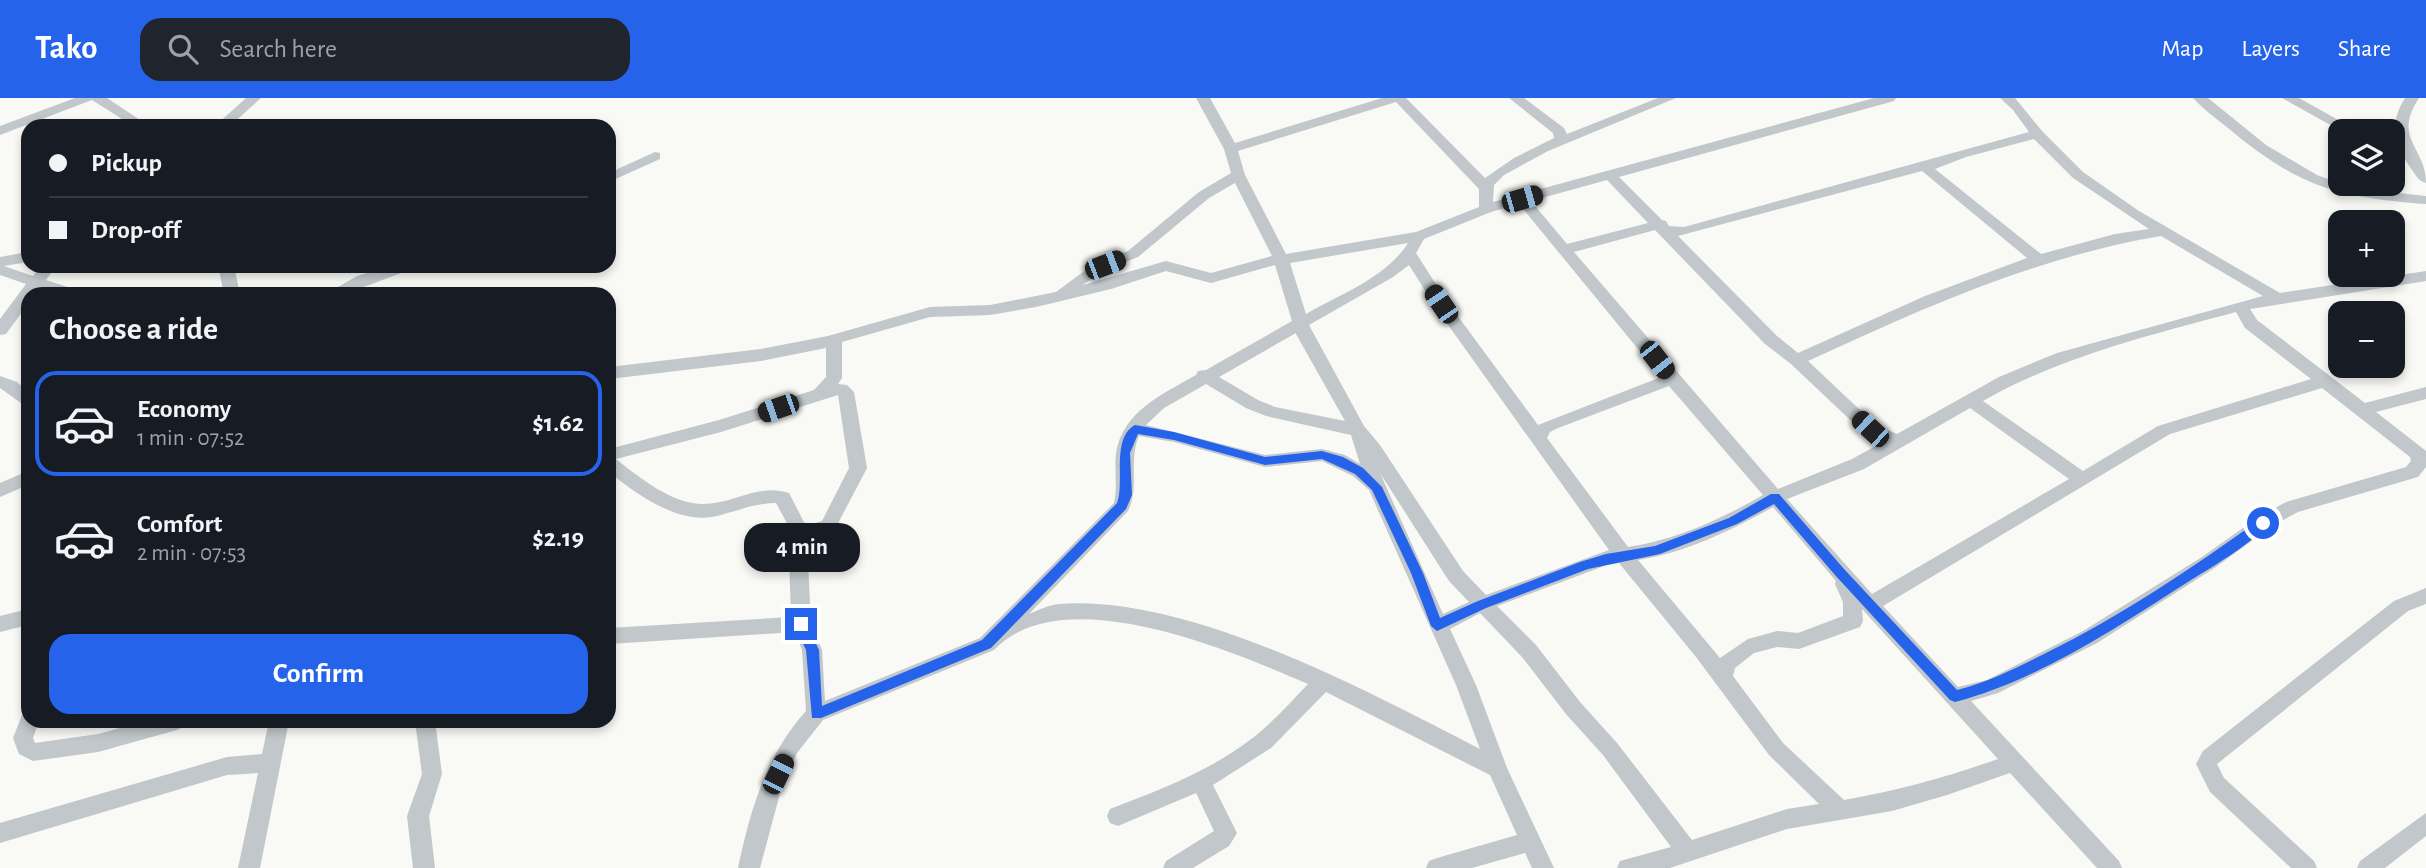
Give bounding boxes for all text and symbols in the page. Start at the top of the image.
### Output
search box [140,18,630,81]
icon: search [164,30,202,68]
text: Tako [35,32,98,65]
text: Search here [220,36,337,62]
text: Map [2161,37,2203,61]
text: Layers [2241,37,2300,61]
text: Share [2338,37,2391,61]
map controls [2328,119,2405,378]
button: layers [2328,119,2405,196]
text: Pickup [91,150,162,176]
car [1499,183,1546,215]
button: + [2328,210,2405,287]
text: Drop-off [91,217,180,243]
car [1082,248,1129,282]
car [1421,281,1462,327]
button: − [2328,301,2405,378]
text: Choose a ride [49,313,218,345]
car [1636,337,1679,383]
car [755,391,802,425]
icon: car [53,392,116,455]
text: Economy [137,396,231,422]
car [1848,407,1893,451]
text: $1.62 [532,410,584,436]
text: 1 min · 07:52 [137,427,244,450]
icon: car [53,507,116,570]
route start [2247,507,2279,539]
text: Comfort [137,511,222,537]
callout: 4 min [743,522,859,572]
text: $2.19 [532,525,584,551]
text: 4 min [776,536,828,559]
text: 2 min · 07:53 [137,542,246,565]
route end [785,608,817,640]
button: Confirm [49,634,588,714]
car [760,751,797,797]

